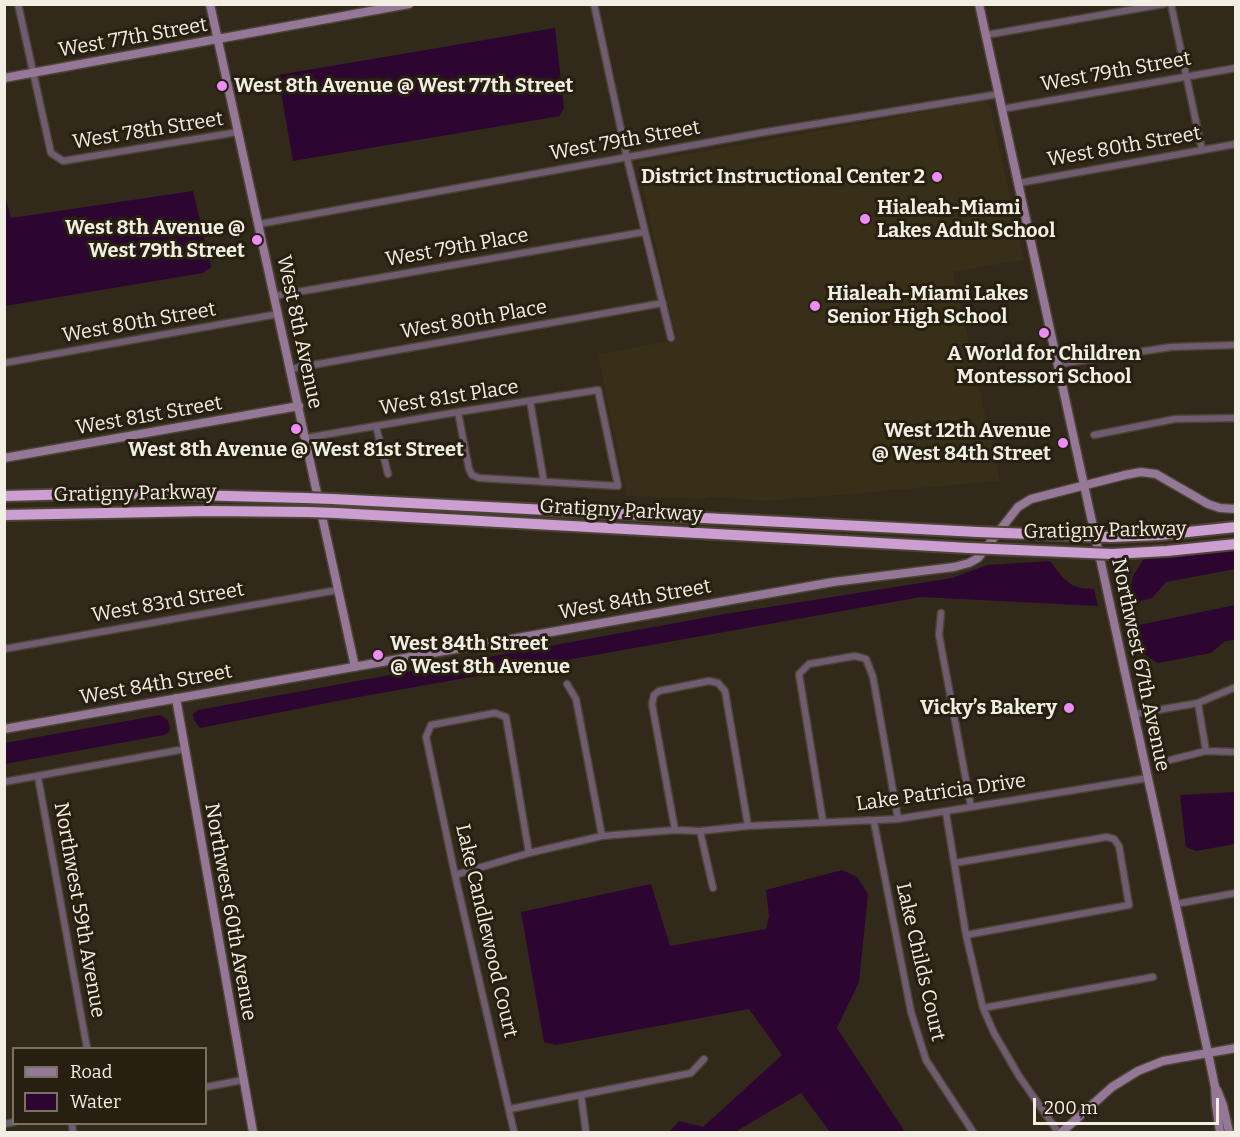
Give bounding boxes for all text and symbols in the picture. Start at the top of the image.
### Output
street label: West 77th Street [57,13,209,63]
street label: West 79th Street [1039,47,1193,97]
place label: West 8th Avenue @ West 77th Street [234,74,573,98]
marker: West 8th Avenue @ West 77th Street [215,79,229,93]
street label: West 78th Street [71,107,225,155]
street label: West 79th Street [548,116,702,166]
street label: West 80th Street [1045,122,1203,172]
place label: District Instructional Center 2 [641,165,925,189]
marker: District Instructional Center 2 [930,170,944,184]
place label: Hialeah-Miami Lakes Adult School [877,196,1055,243]
marker: Hialeah-Miami Lakes Adult School [858,212,872,226]
place label: West 8th Avenue @ West 79th Street [65,216,245,263]
street label: West 79th Place [384,224,530,272]
marker: West 8th Avenue @ West 79th Street [250,233,264,247]
street label: West 8th Avenue [271,253,327,411]
place label: Hialeah-Miami Lakes Senior High School [827,282,1028,329]
street label: West 80th Place [399,295,549,345]
street label: West 80th Street [60,298,218,348]
marker: Hialeah-Miami Lakes Senior High School [808,299,822,313]
marker: A World for Children Montessori School [1037,326,1051,340]
place label: A World for Children Montessori School [947,342,1141,389]
street label: West 81st Place [378,375,520,421]
street label: West 81st Street [74,391,224,441]
place label: West 12th Avenue @ West 84th Street [872,419,1051,466]
marker: West 8th Avenue @ West 81st Street [289,422,303,436]
marker: West 12th Avenue @ West 84th Street [1056,436,1070,450]
place label: West 8th Avenue @ West 81st Street [128,438,464,462]
street label: Gratigny Parkway [53,481,217,507]
street label: Gratigny Parkway [539,495,703,527]
street label: Gratigny Parkway [1023,518,1187,544]
street label: Northwest 67th Avenue [1106,556,1174,774]
street label: West 84th Street [557,575,713,625]
street label: West 83rd Street [90,578,246,628]
place label: West 84th Street @ West 8th Avenue [390,632,570,679]
marker: West 84th Street @ West 8th Avenue [371,648,385,662]
street label: West 84th Street [78,660,234,710]
place label: Vicky’s Bakery [920,696,1057,720]
marker: Vicky’s Bakery [1062,701,1076,715]
street label: Lake Patricia Drive [854,769,1028,817]
street label: Northwest 59th Avenue [48,800,110,1020]
street label: Northwest 60th Avenue [199,801,261,1023]
street label: Lake Candlewood Court [450,822,522,1040]
street label: Lake Childs Court [890,881,950,1043]
legend [12,1047,207,1125]
text: Road [70,1061,112,1083]
scale bar [1036,1086,1222,1124]
text: Water [70,1091,121,1113]
text: 200 m [1044,1097,1098,1119]

